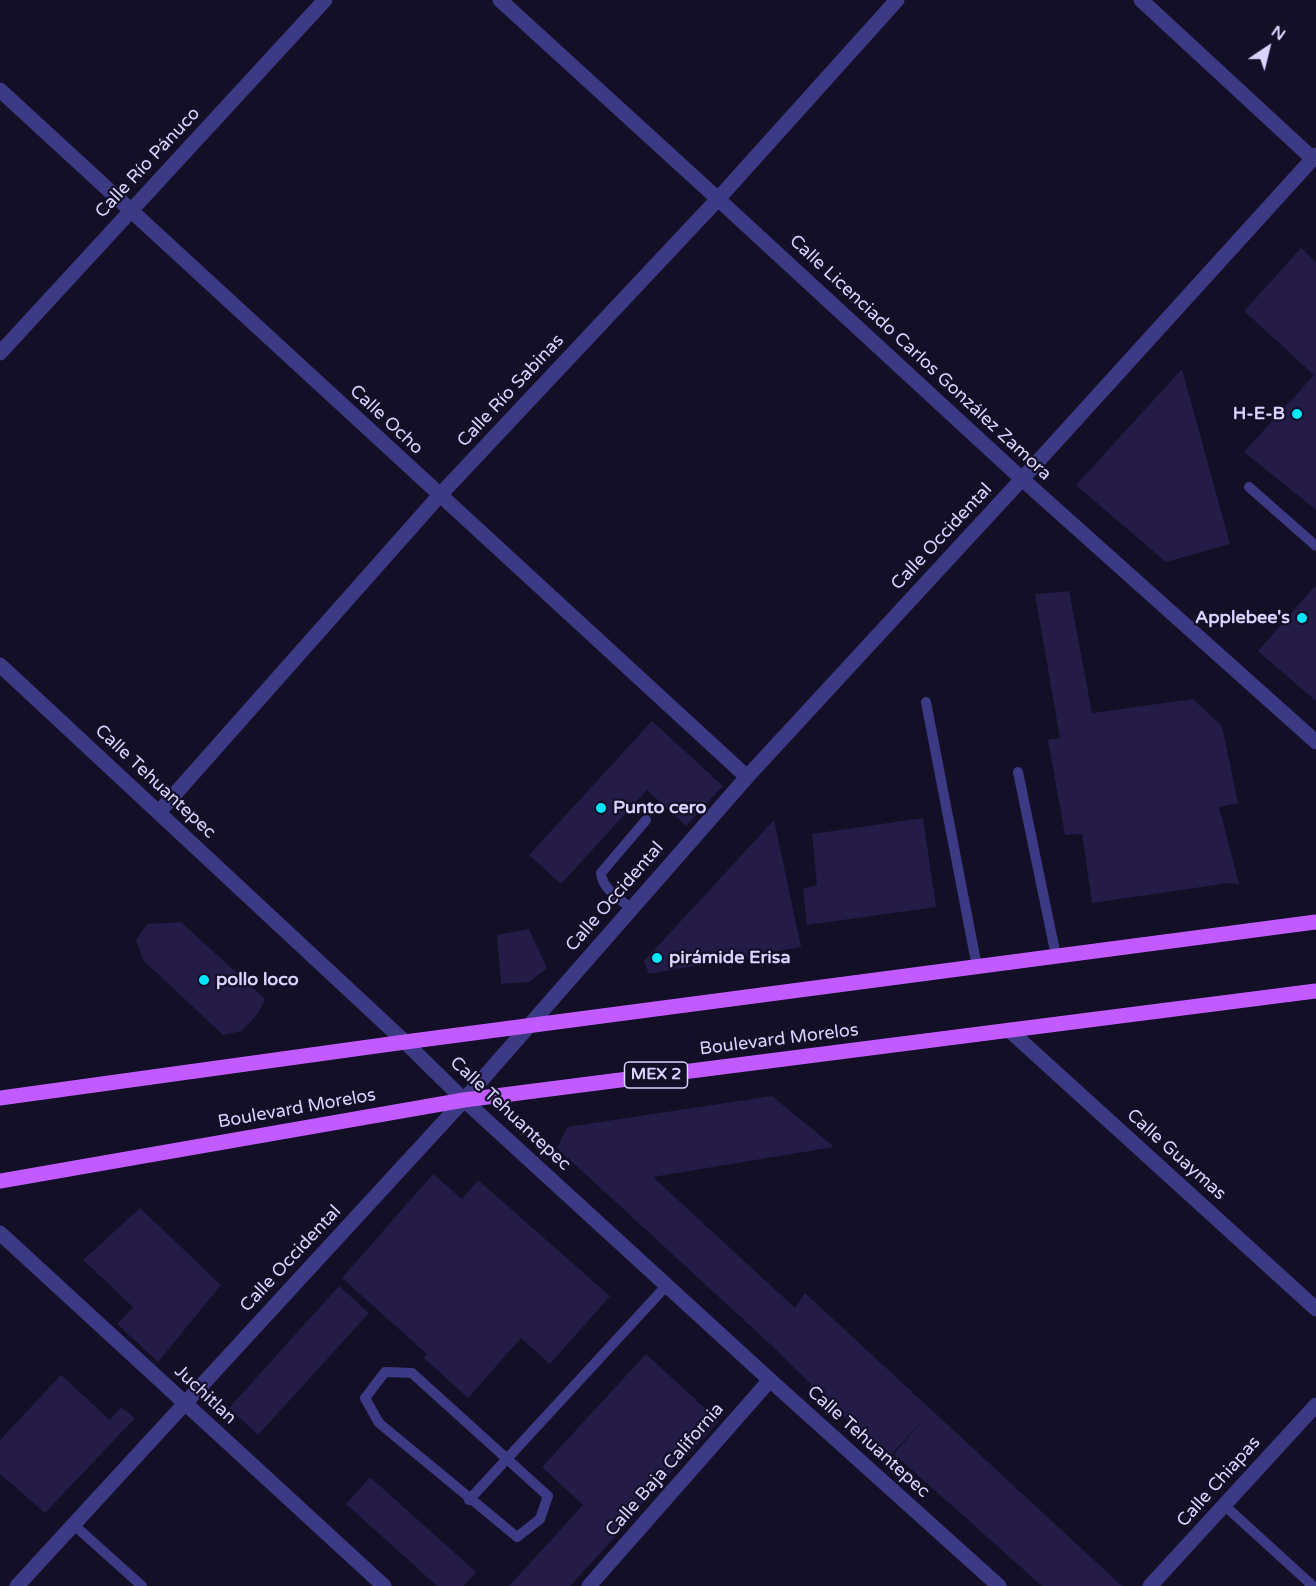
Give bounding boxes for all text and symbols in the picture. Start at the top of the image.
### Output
north arrow [1238,18,1298,78]
text: N [1267,21,1289,45]
street label: Calle Río Pánuco [91,103,205,223]
street label: Calle Licenciado Carlos González Zamora [784,231,1056,485]
street label: Calle Río Sabinas [453,330,569,452]
street label: Calle Ocho [345,381,427,459]
place label: H-E-B [1233,403,1285,425]
marker: H-E-B [1290,407,1304,421]
street label: Calle Occidental [887,479,997,595]
place label: Applebee's [1195,607,1290,629]
marker: Applebee's [1295,611,1309,625]
street label: Calle Tehuantepec [90,720,220,844]
place label: Punto cero [613,797,706,819]
marker: Punto cero [594,801,608,815]
street label: Calle Occidental [562,838,668,956]
place label: pirámide Erisa [669,947,791,969]
marker: pirámide Erisa [650,951,664,965]
place label: pollo loco [216,969,299,991]
marker: pollo loco [197,973,211,987]
street label: Boulevard Morelos [698,1020,860,1060]
street label: Calle Tehuantepec [445,1052,575,1176]
road number: MEX 2 [624,1062,688,1088]
street label: Boulevard Morelos [216,1084,378,1134]
street label: Calle Guaymas [1122,1105,1230,1205]
street label: Calle Occidental [236,1201,346,1317]
street label: Juchitlan [170,1361,240,1429]
street label: Calle Tehuantepec [802,1381,934,1503]
street label: Calle Baja California [601,1399,729,1541]
street label: Calle Chiapas [1173,1432,1265,1532]

